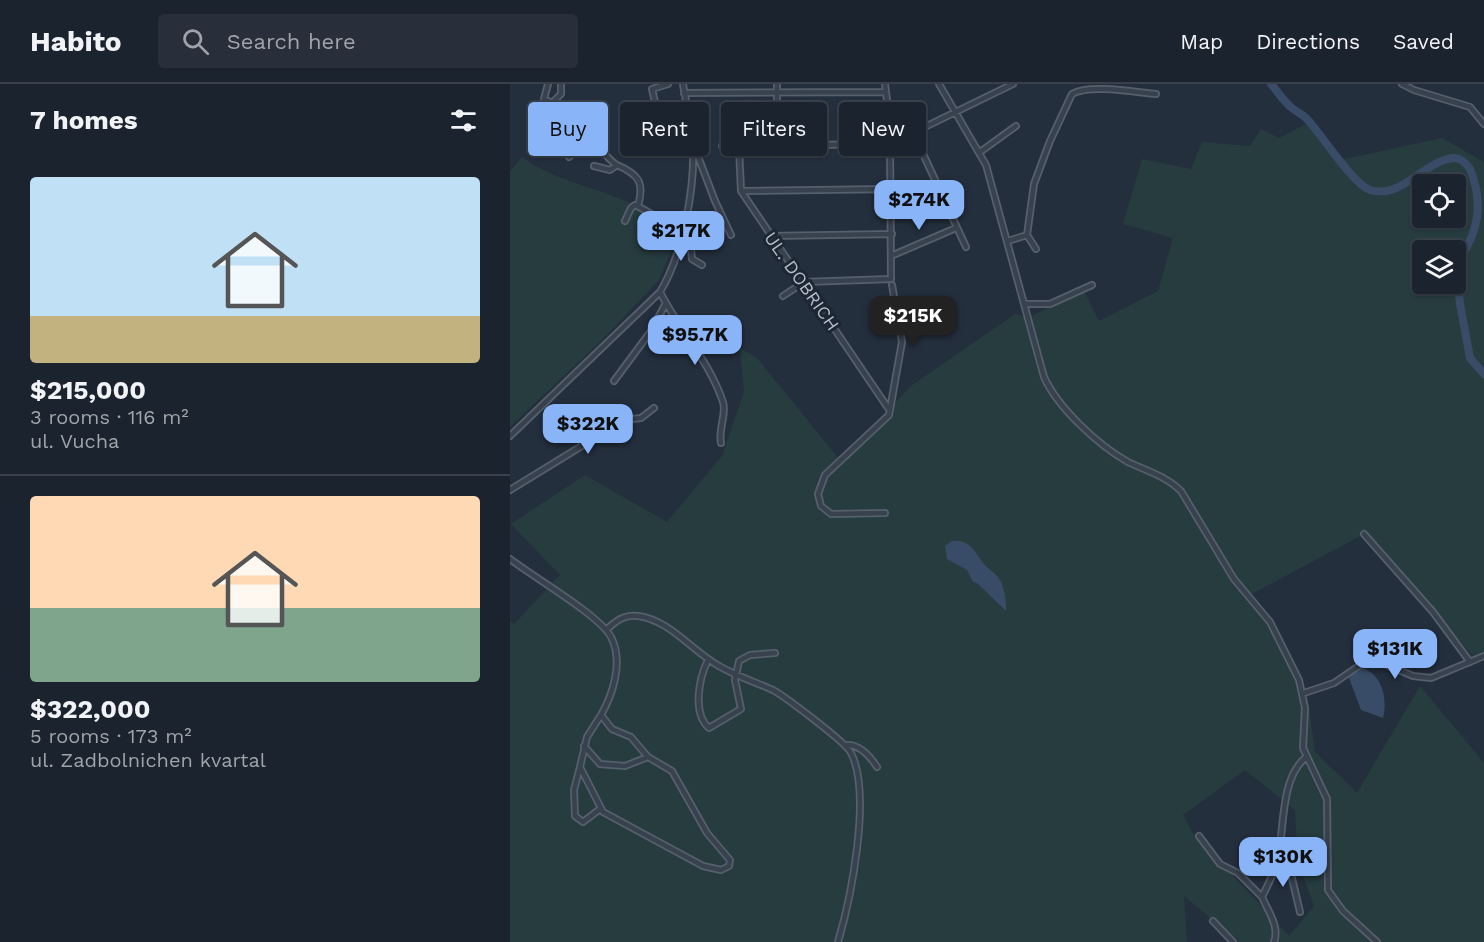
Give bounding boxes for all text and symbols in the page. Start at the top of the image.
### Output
search box [158,14,578,68]
text: Habito [30,25,122,58]
icon: search [179,25,212,58]
text: Search here [227,29,356,54]
text: Map [1180,29,1223,54]
text: Directions [1256,29,1360,54]
text: Saved [1393,29,1454,54]
chip: Buy [528,102,608,156]
chip: Rent [620,102,709,156]
chip: Filters [721,102,827,156]
chip: New [839,102,926,156]
icon: filters [447,104,480,137]
text: 7 homes [30,105,138,135]
map controls [1412,174,1466,294]
button: locate [1412,174,1466,228]
pin: $274K [877,180,961,231]
text: $274K [888,187,950,211]
pin: $217K [639,211,723,262]
icon: home [201,216,309,324]
text: $217K [651,218,711,242]
street label: UL. DOBRICH [760,228,844,334]
button: layers [1412,240,1466,294]
pin: $215K [871,296,955,347]
text: $215K [884,303,942,327]
pin: $95.7K [646,315,744,366]
text: $95.7K [662,322,728,346]
text: $215,000 [30,375,146,405]
pin: $322K [546,404,630,455]
text: 3 rooms · 116 m² [30,405,189,429]
text: $322K [557,411,619,435]
text: ul. Vucha [30,429,119,453]
icon: home [201,535,309,643]
pin: $131K [1353,629,1437,680]
text: $131K [1367,636,1423,660]
text: $322,000 [30,694,151,724]
text: 5 rooms · 173 m² [30,724,192,748]
text: ul. Zadbolnichen kvartal [30,748,266,772]
pin: $130K [1241,837,1325,888]
text: $130K [1253,844,1313,868]

